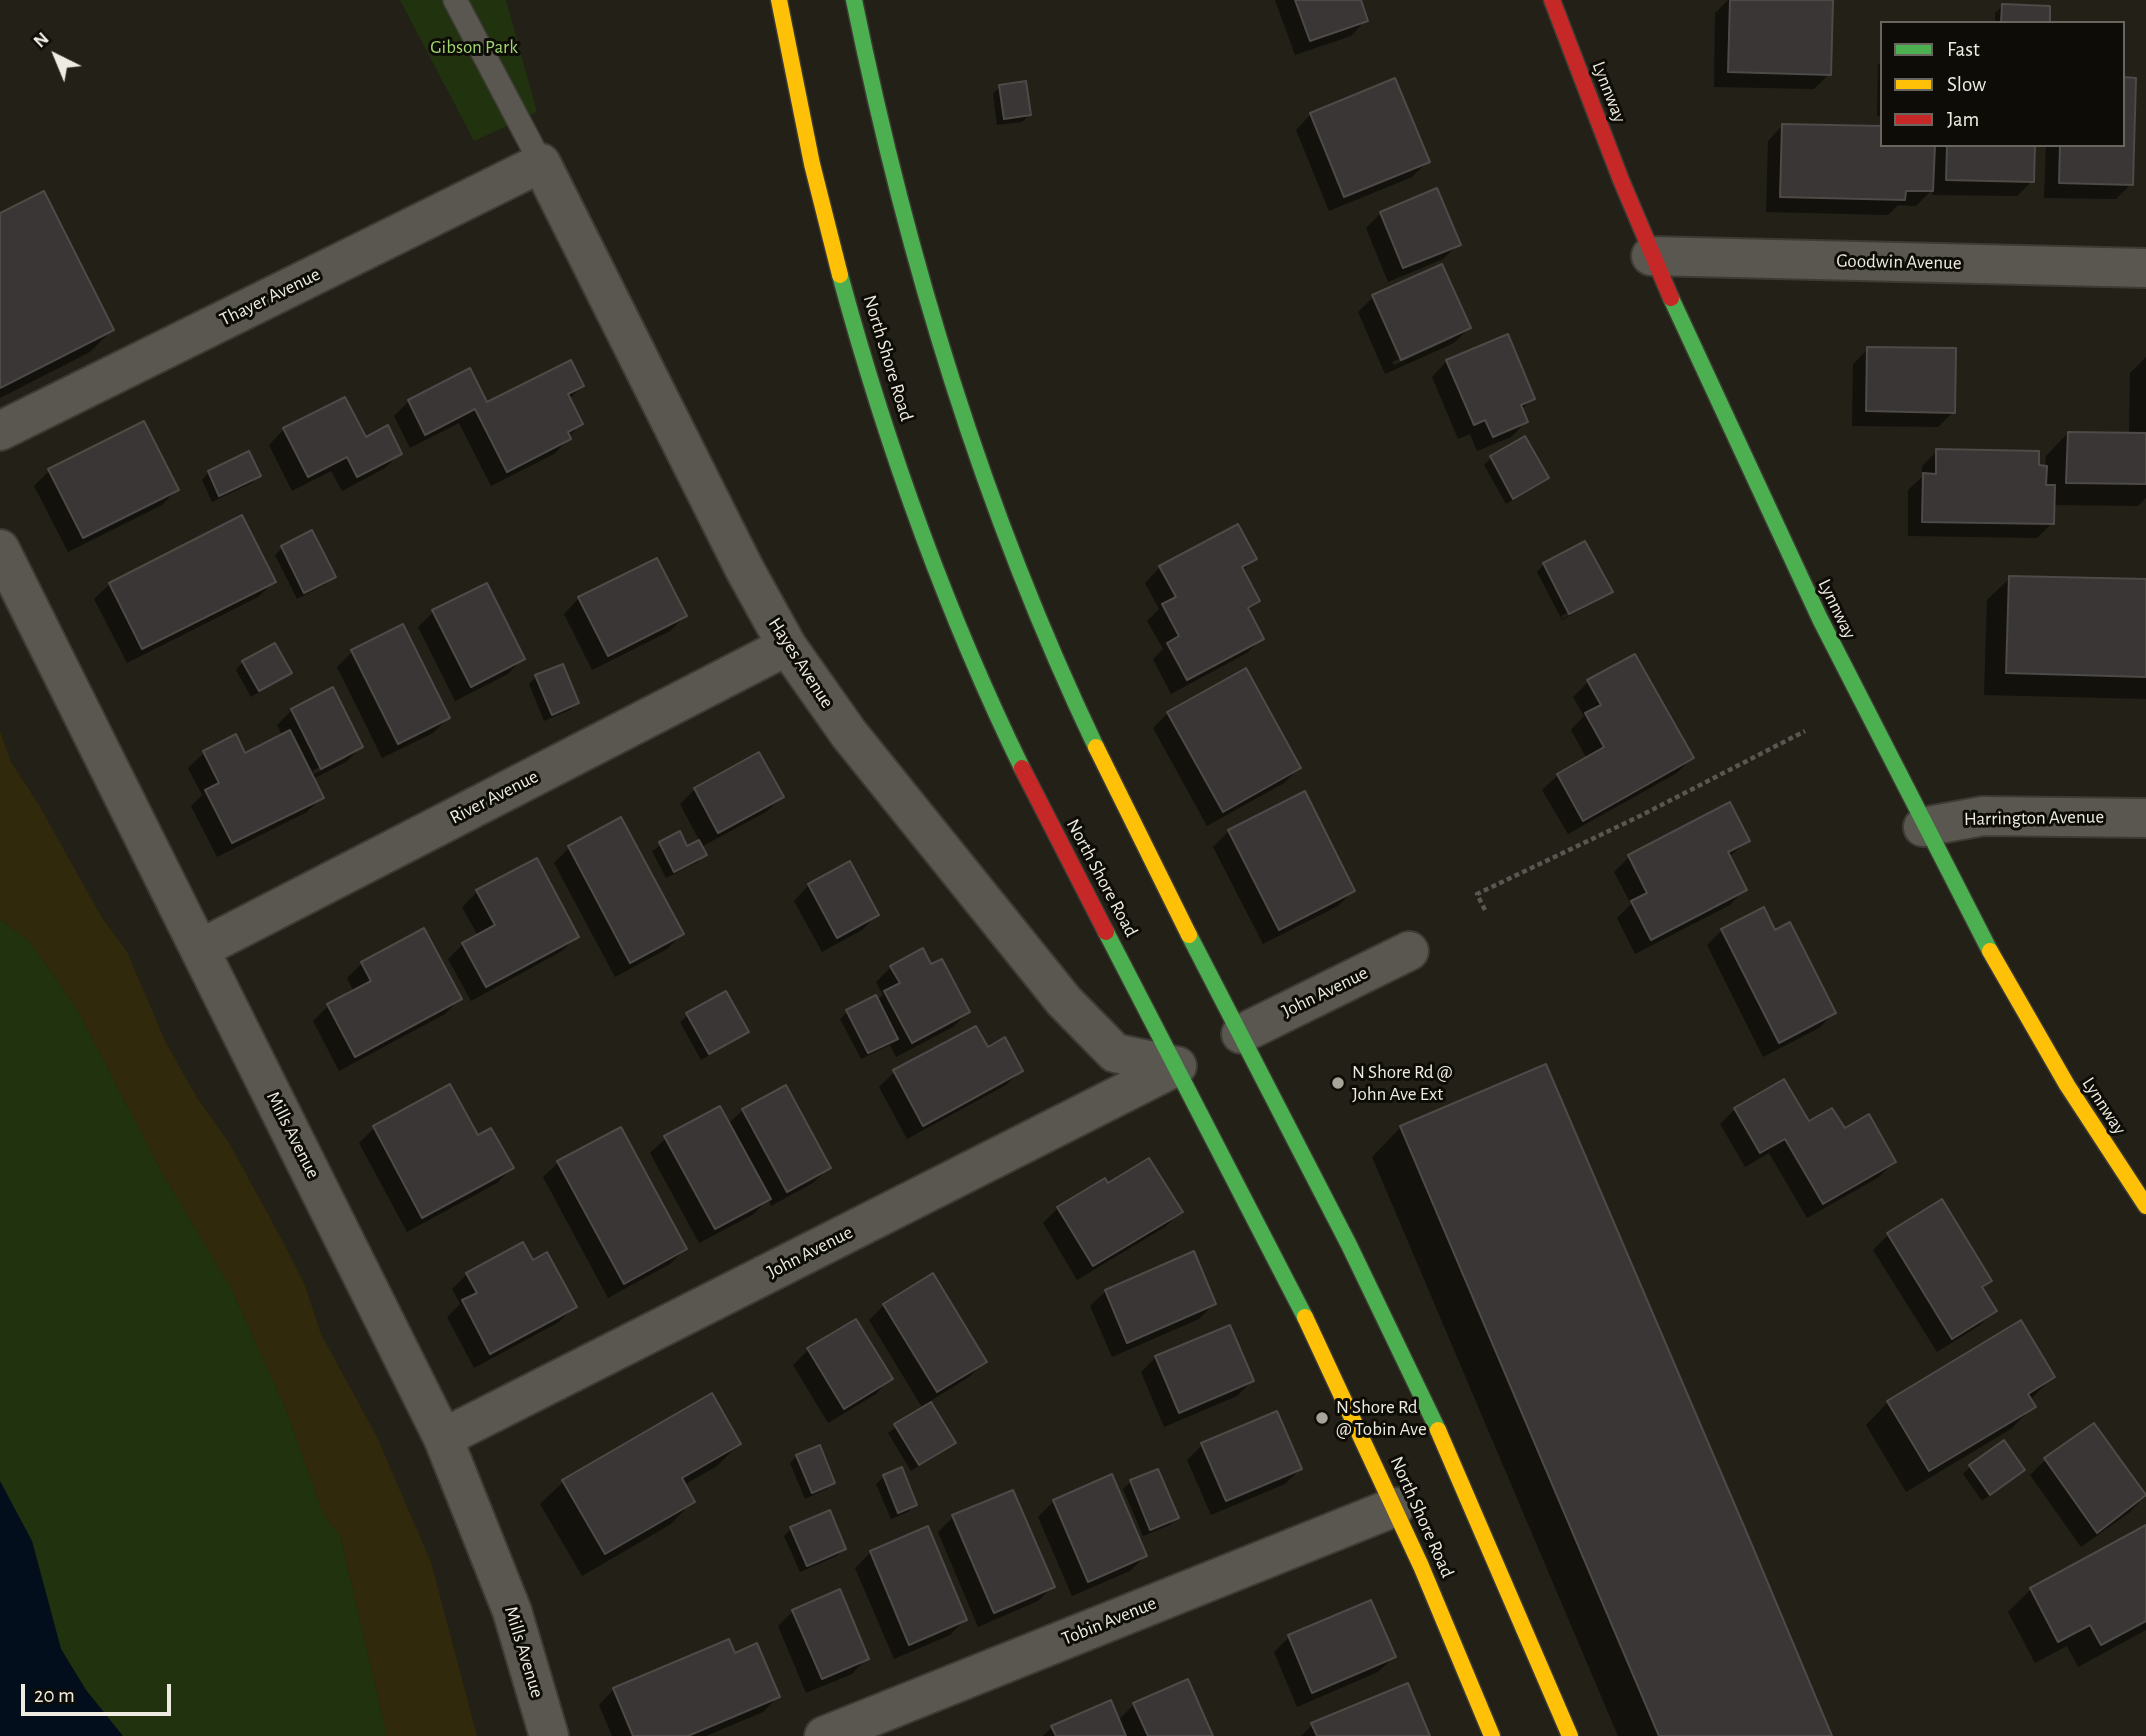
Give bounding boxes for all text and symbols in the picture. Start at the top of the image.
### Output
north arrow [21,21,91,91]
legend [1880,21,2125,147]
text: N [30,29,53,52]
park label: Gibson Park [430,36,518,58]
text: Fast [1947,39,1980,60]
street label: Lynnway [1587,58,1631,126]
text: Slow [1947,74,1986,95]
text: Jam [1947,109,1979,130]
street label: Goodwin Avenue [1836,250,1962,274]
street label: Thayer Avenue [216,263,324,331]
street label: North Shore Road [858,292,918,424]
street label: Lynnway [1813,575,1861,643]
street label: Hayes Avenue [763,613,839,713]
street label: River Avenue [446,765,542,829]
street label: Harrington Avenue [1964,805,2104,831]
street label: North Shore Road [1061,815,1143,941]
street label: John Avenue [1278,961,1372,1023]
place label: N Shore Rd @ John Ave Ext [1352,1061,1452,1105]
street label: Lynnway [2077,1073,2131,1139]
marker: N Shore Rd @ John Ave Ext [1330,1075,1346,1091]
street label: Mills Avenue [261,1088,325,1182]
street label: John Avenue [763,1221,857,1283]
place label: N Shore Rd @ Tobin Ave [1336,1396,1427,1440]
marker: N Shore Rd @ Tobin Ave [1314,1410,1330,1426]
street label: North Shore Road [1385,1453,1459,1581]
street label: Tobin Avenue [1058,1592,1160,1650]
street label: Mills Avenue [499,1603,549,1701]
scale bar [24,1670,175,1714]
text: 20 m [34,1685,75,1706]

